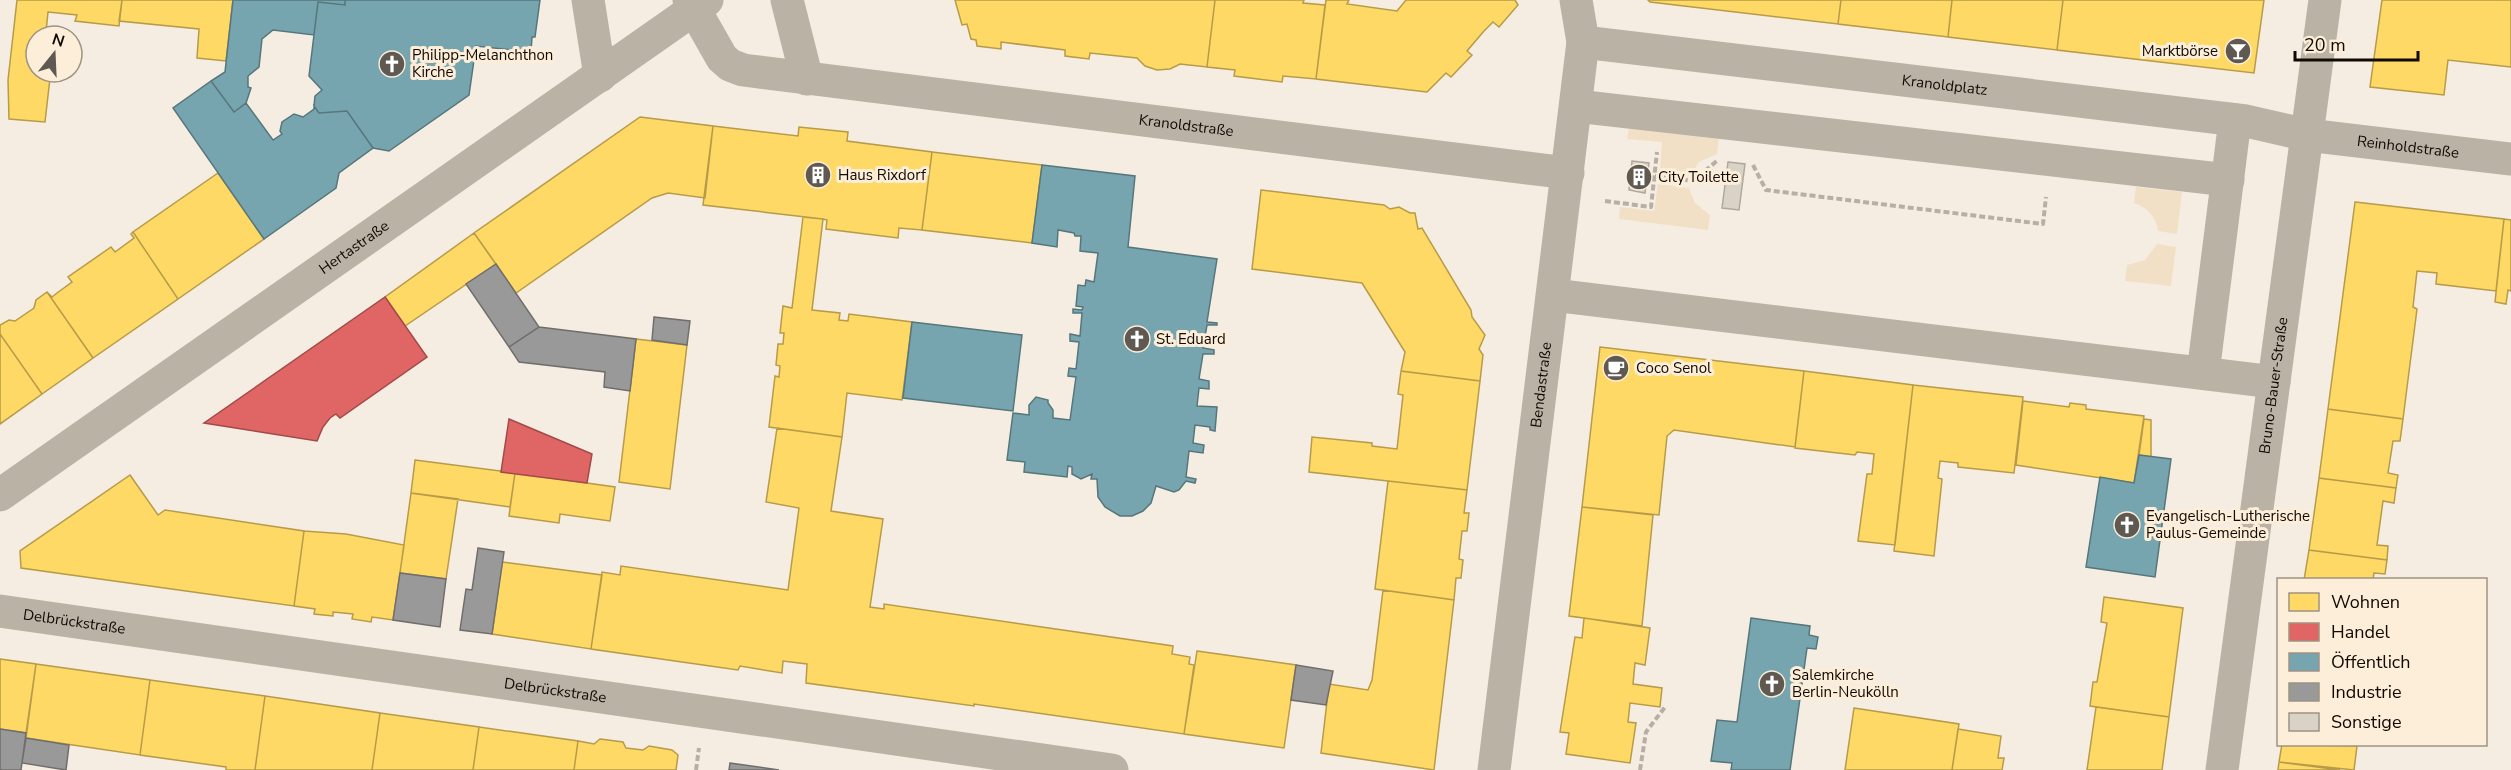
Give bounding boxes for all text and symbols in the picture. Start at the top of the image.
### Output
north arrow [24,24,84,84]
scale bar [2295,24,2418,62]
text: N [49,28,67,53]
text: 20 m [2304,33,2346,57]
bar icon: Marktbörse [2223,36,2253,66]
place label: Marktbörse [2142,41,2218,61]
place label: Philipp-Melanchthon Kirche [412,45,553,82]
church icon: Philipp-Melanchthon Kirche [377,49,407,79]
street label: Kranoldplatz [1901,70,1988,100]
street label: Kranoldstraße [1138,110,1235,141]
street label: Reinholdstraße [2356,131,2460,163]
building icon: Haus Rixdorf [803,160,833,190]
building icon: City Toilette [1624,162,1654,192]
place label: Haus Rixdorf [838,165,927,185]
place label: City Toilette [1658,167,1739,187]
street label: Hertastraße [315,216,393,279]
street label: Bruno-Bauer-Straße [2254,316,2293,455]
church icon: St. Eduard [1122,324,1152,354]
place label: St. Eduard [1156,329,1226,349]
street label: Bendastraße [1526,341,1556,429]
cafe icon: Coco Senol [1601,353,1631,383]
place label: Coco Senol [1636,358,1712,378]
place label: Evangelisch-Lutherische Paulus-Gemeinde [2146,506,2310,543]
church icon: Evangelisch-Lutherische Paulus-Gemeinde [2112,510,2142,540]
legend [2277,578,2487,746]
text: Wohnen [2331,590,2400,614]
street label: Delbrückstraße [22,604,127,639]
text: Handel [2331,620,2391,644]
text: Öffentlich [2331,650,2410,674]
place label: Salemkirche Berlin-Neukölln [1792,665,1899,702]
church icon: Salemkirche Berlin-Neukölln [1757,669,1787,699]
street label: Delbrückstraße [503,673,608,708]
text: Industrie [2331,680,2402,704]
text: Sonstige [2331,710,2401,734]

